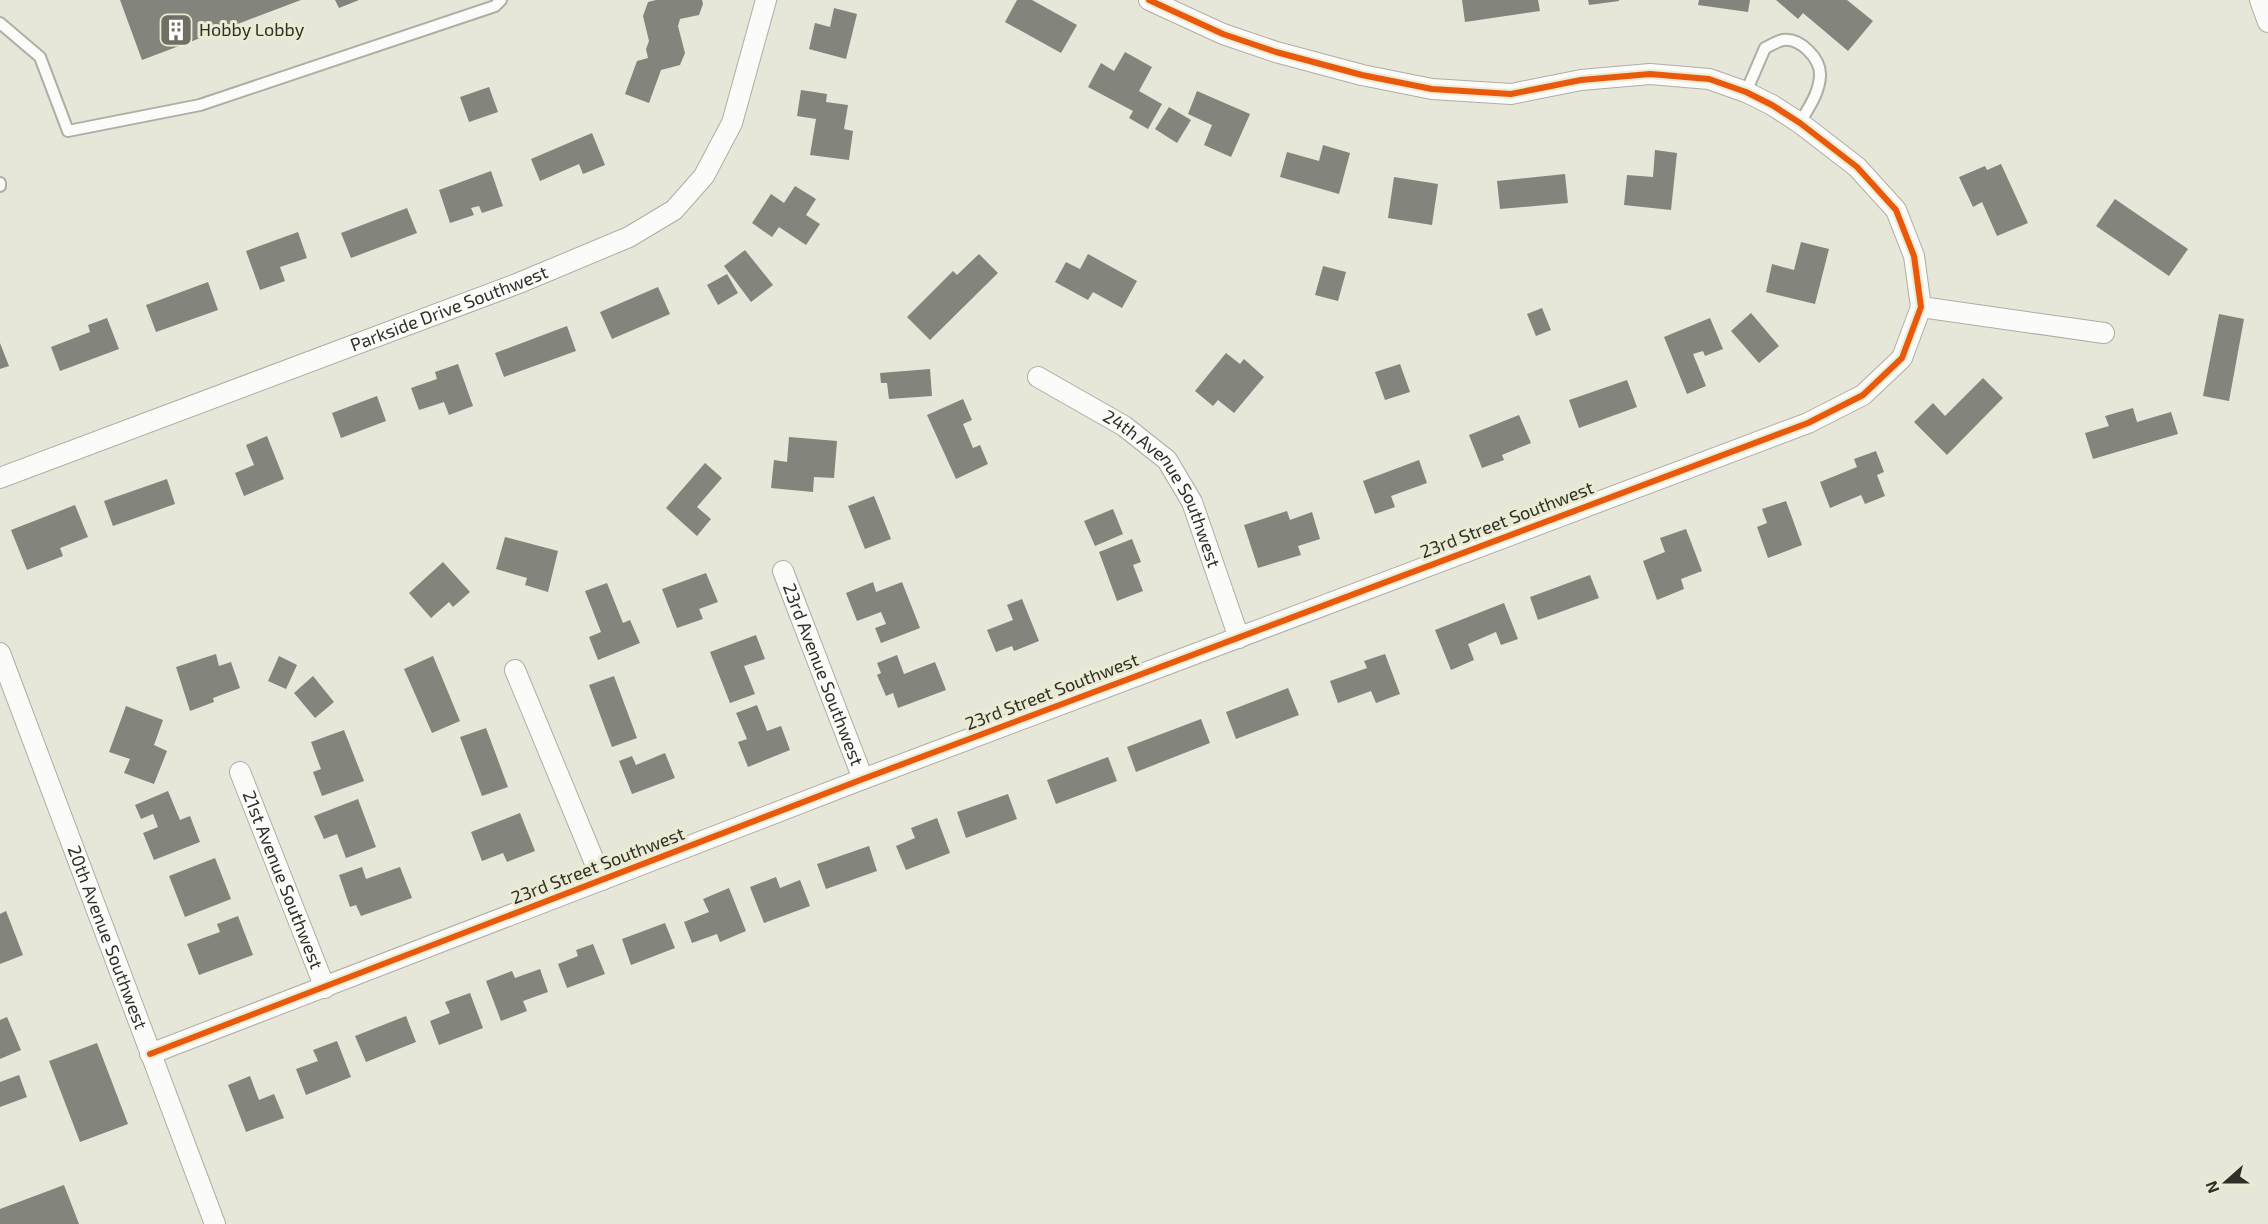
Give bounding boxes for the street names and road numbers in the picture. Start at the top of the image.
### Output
street label: Parkside Drive Southwest [347,260,551,355]
street label: 24th Avenue Southwest [1100,404,1226,570]
street label: 23rd Street Southwest [1417,476,1597,562]
street label: 23rd Avenue Southwest [779,580,869,769]
street label: 23rd Street Southwest [962,648,1142,734]
street label: 21st Avenue Southwest [238,787,328,972]
street label: 23rd Street Southwest [508,822,688,908]
street label: 20th Avenue Southwest [63,842,153,1032]

